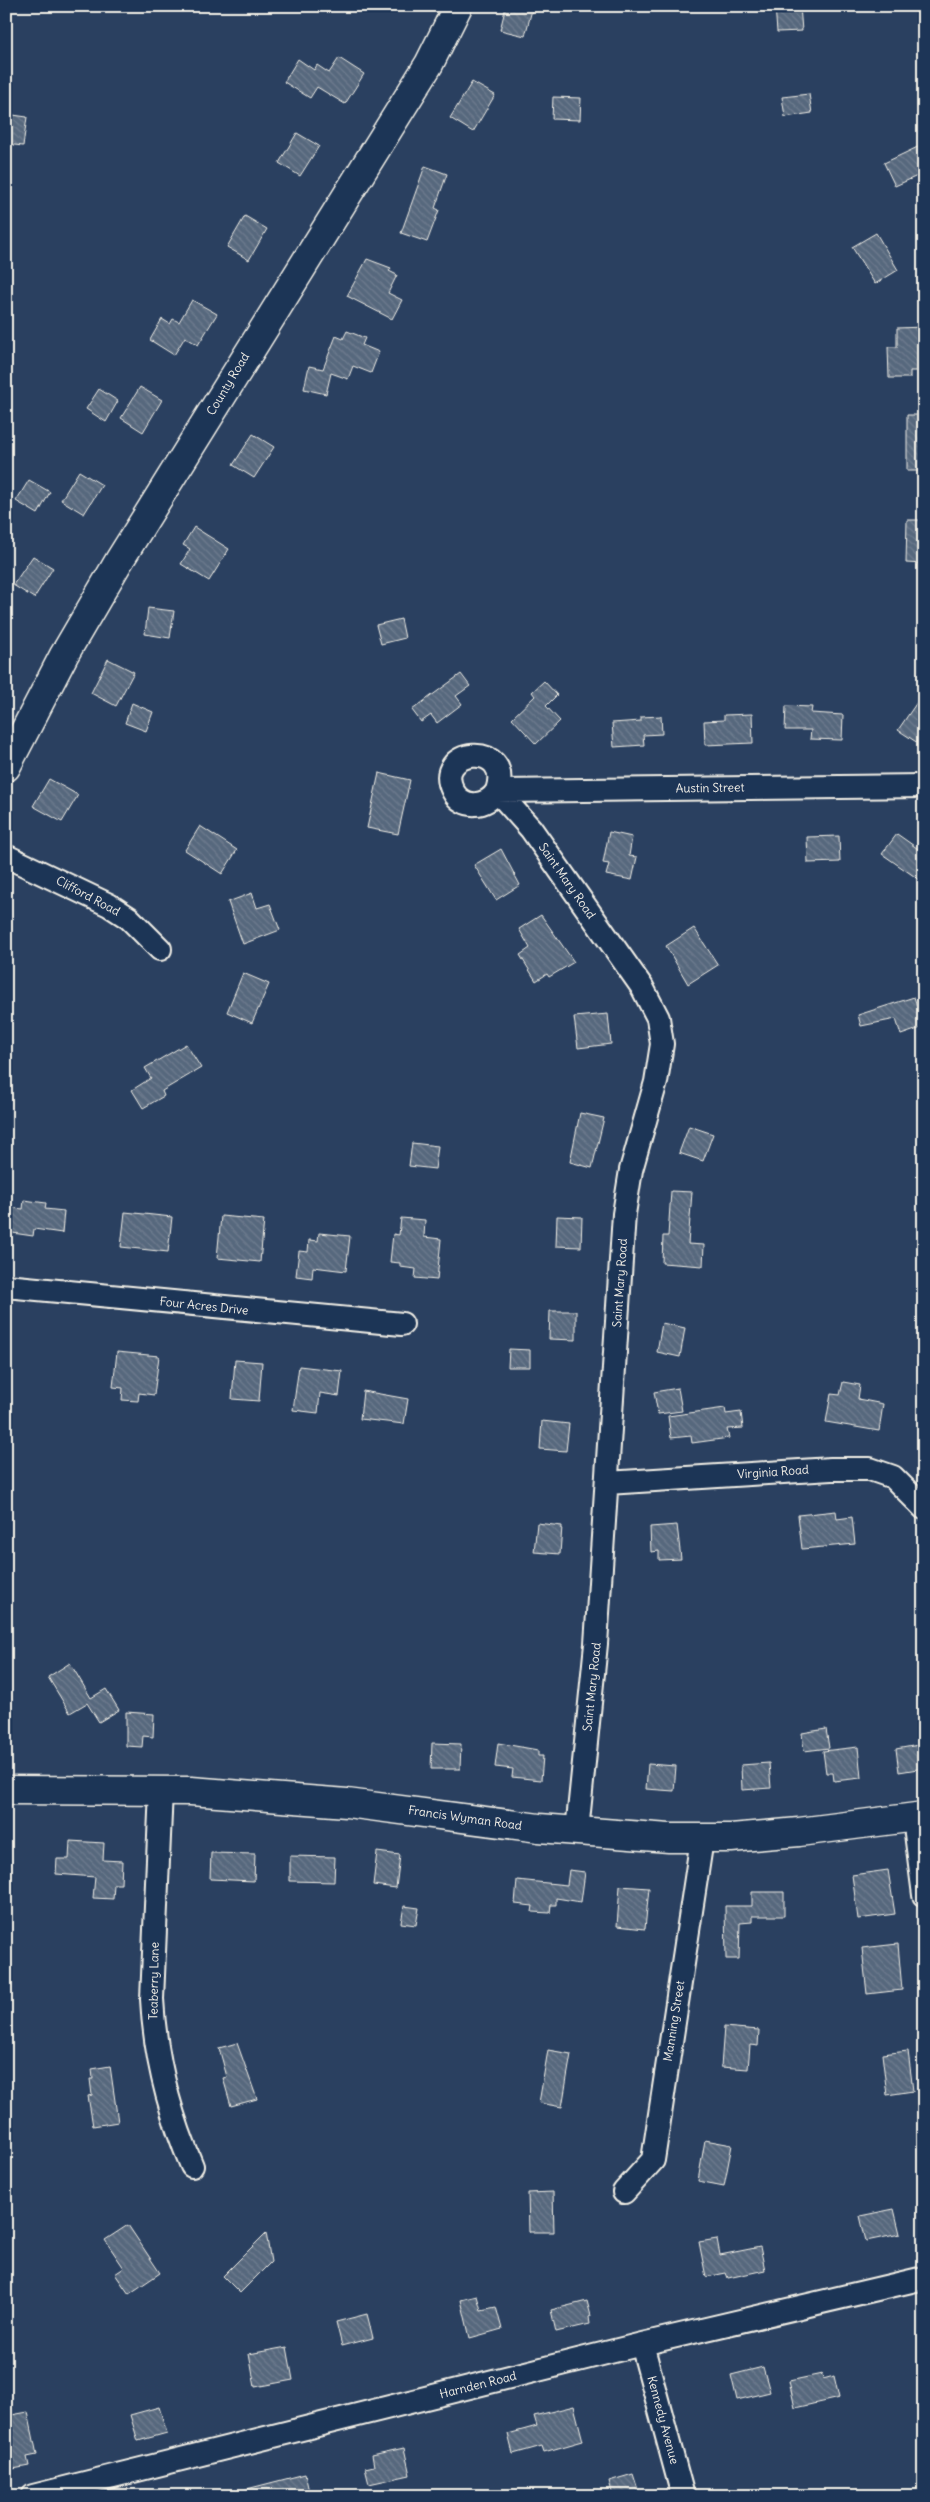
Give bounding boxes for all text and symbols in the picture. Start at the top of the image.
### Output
street label: County Road [203,350,252,418]
street label: Austin Street [675,779,744,796]
street label: Saint Mary Road [536,840,599,922]
street label: Clifford Road [54,872,123,919]
street label: Saint Mary Road [609,1238,630,1328]
street label: Four Acres Drive [159,1293,249,1318]
street label: Virginia Road [737,1462,809,1481]
street label: Saint Mary Road [579,1642,604,1732]
street label: Francis Wyman Road [407,1802,523,1833]
street label: Teaberry Lane [145,1942,162,2020]
street label: Manning Street [660,1979,687,2062]
street label: Harnden Road [438,2368,518,2401]
street label: Kennedy Avenue [644,2374,682,2466]

